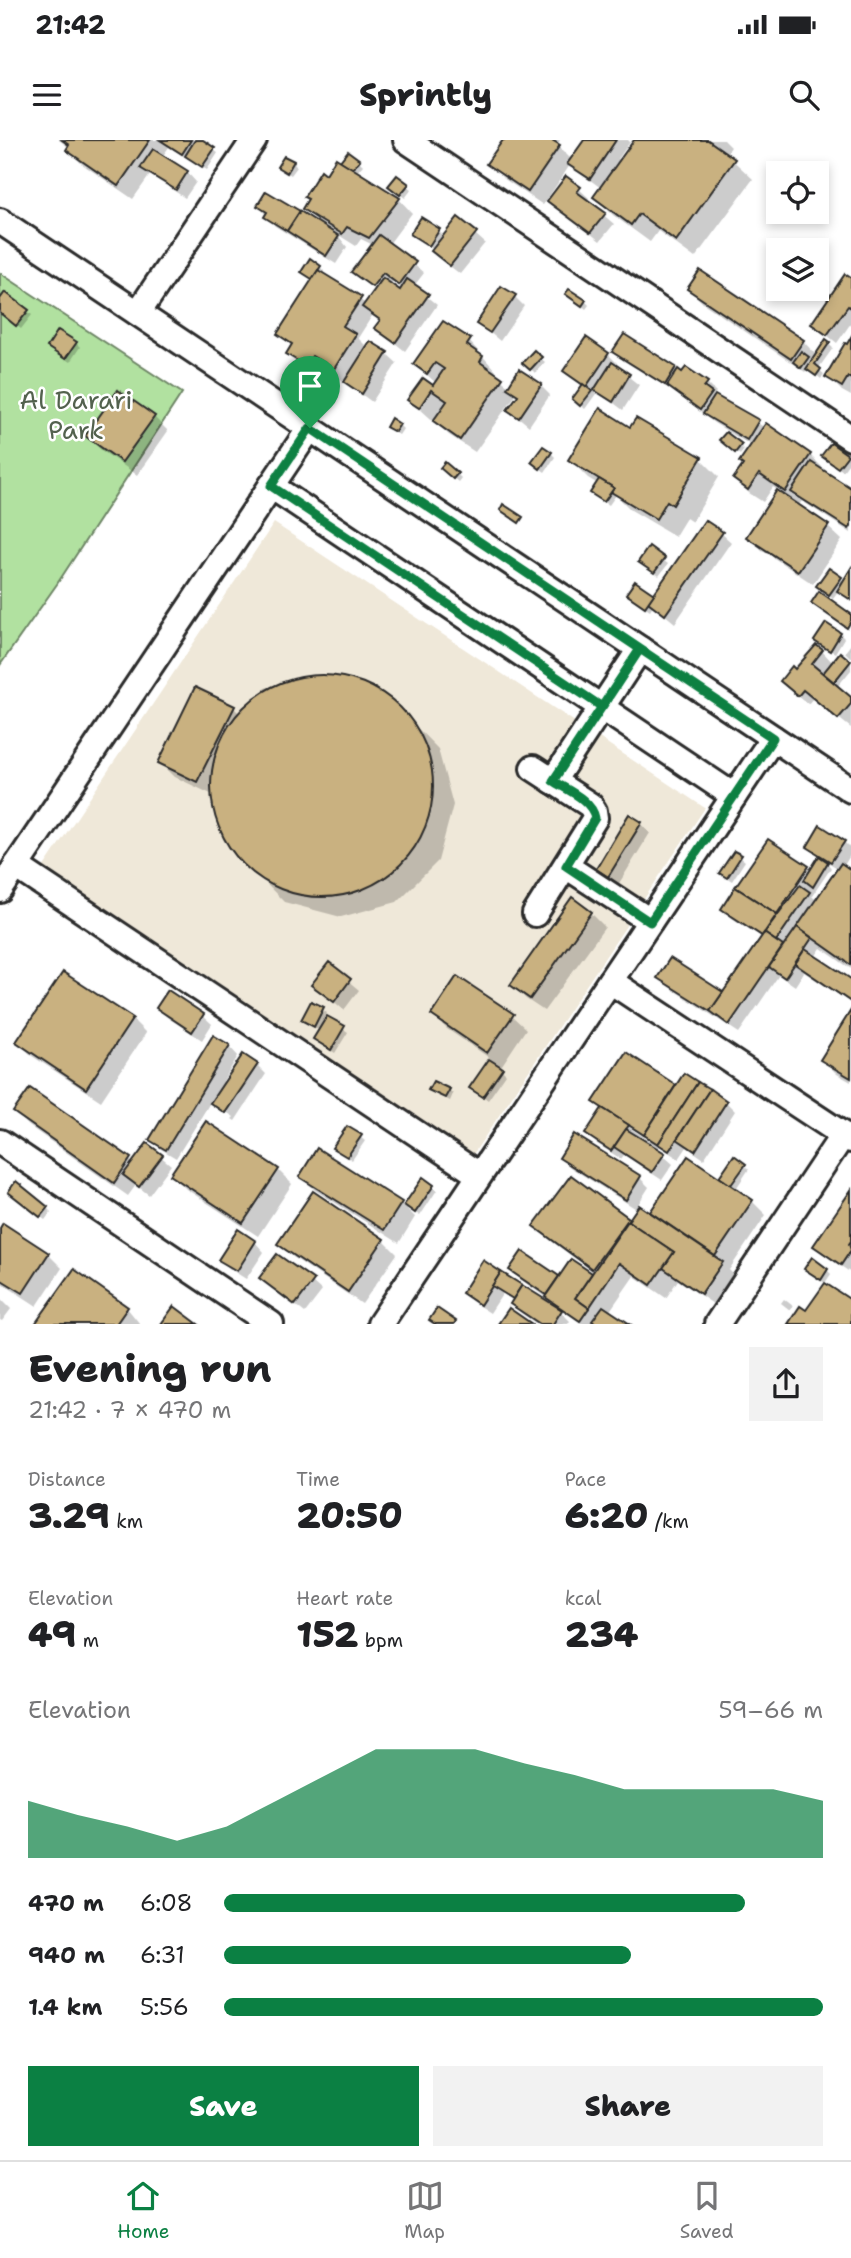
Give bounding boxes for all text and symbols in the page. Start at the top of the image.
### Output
text: 21:42 [35,7,106,42]
text: Sprintly [359,73,492,116]
icon: menu [28,76,66,114]
icon: search [785,76,823,114]
map controls [766,161,829,301]
button: locate [766,161,829,224]
button: layers [766,238,829,301]
pin [280,356,340,428]
icon: arrive [291,367,329,405]
park label: Al Darari Park [19,382,133,447]
text: Evening run [28,1343,271,1394]
button: share [749,1347,823,1421]
text: 21:42 · 7 × 470 m [28,1395,231,1425]
text: Distance [28,1467,106,1492]
text: Time [296,1467,340,1492]
text: Pace [565,1467,606,1492]
text: 3.29 [28,1492,110,1539]
text: 20:50 [296,1492,403,1539]
text: 6:20 [565,1492,648,1539]
text: km [110,1509,143,1534]
text: /km [648,1509,689,1534]
text: Elevation [28,1586,113,1611]
text: Heart rate [296,1586,393,1611]
text: kcal [565,1586,602,1611]
text: 49 [28,1611,76,1658]
text: 152 [296,1611,358,1658]
text: 234 [565,1611,638,1658]
text: m [76,1628,99,1653]
text: bpm [358,1628,403,1653]
text: Elevation [28,1695,131,1725]
text: 59–66 m [719,1695,823,1725]
text: 470 m [28,1888,104,1918]
text: 6:08 [140,1888,193,1918]
text: 940 m [28,1940,105,1970]
text: 6:31 [140,1940,185,1970]
text: 1.4 km [28,1992,102,2022]
text: 5:56 [140,1992,189,2022]
button: Save [28,2066,419,2146]
button: Share [433,2066,823,2146]
tab: Home [117,2177,170,2244]
tab: Map [404,2177,445,2244]
tab: Saved [680,2177,734,2244]

